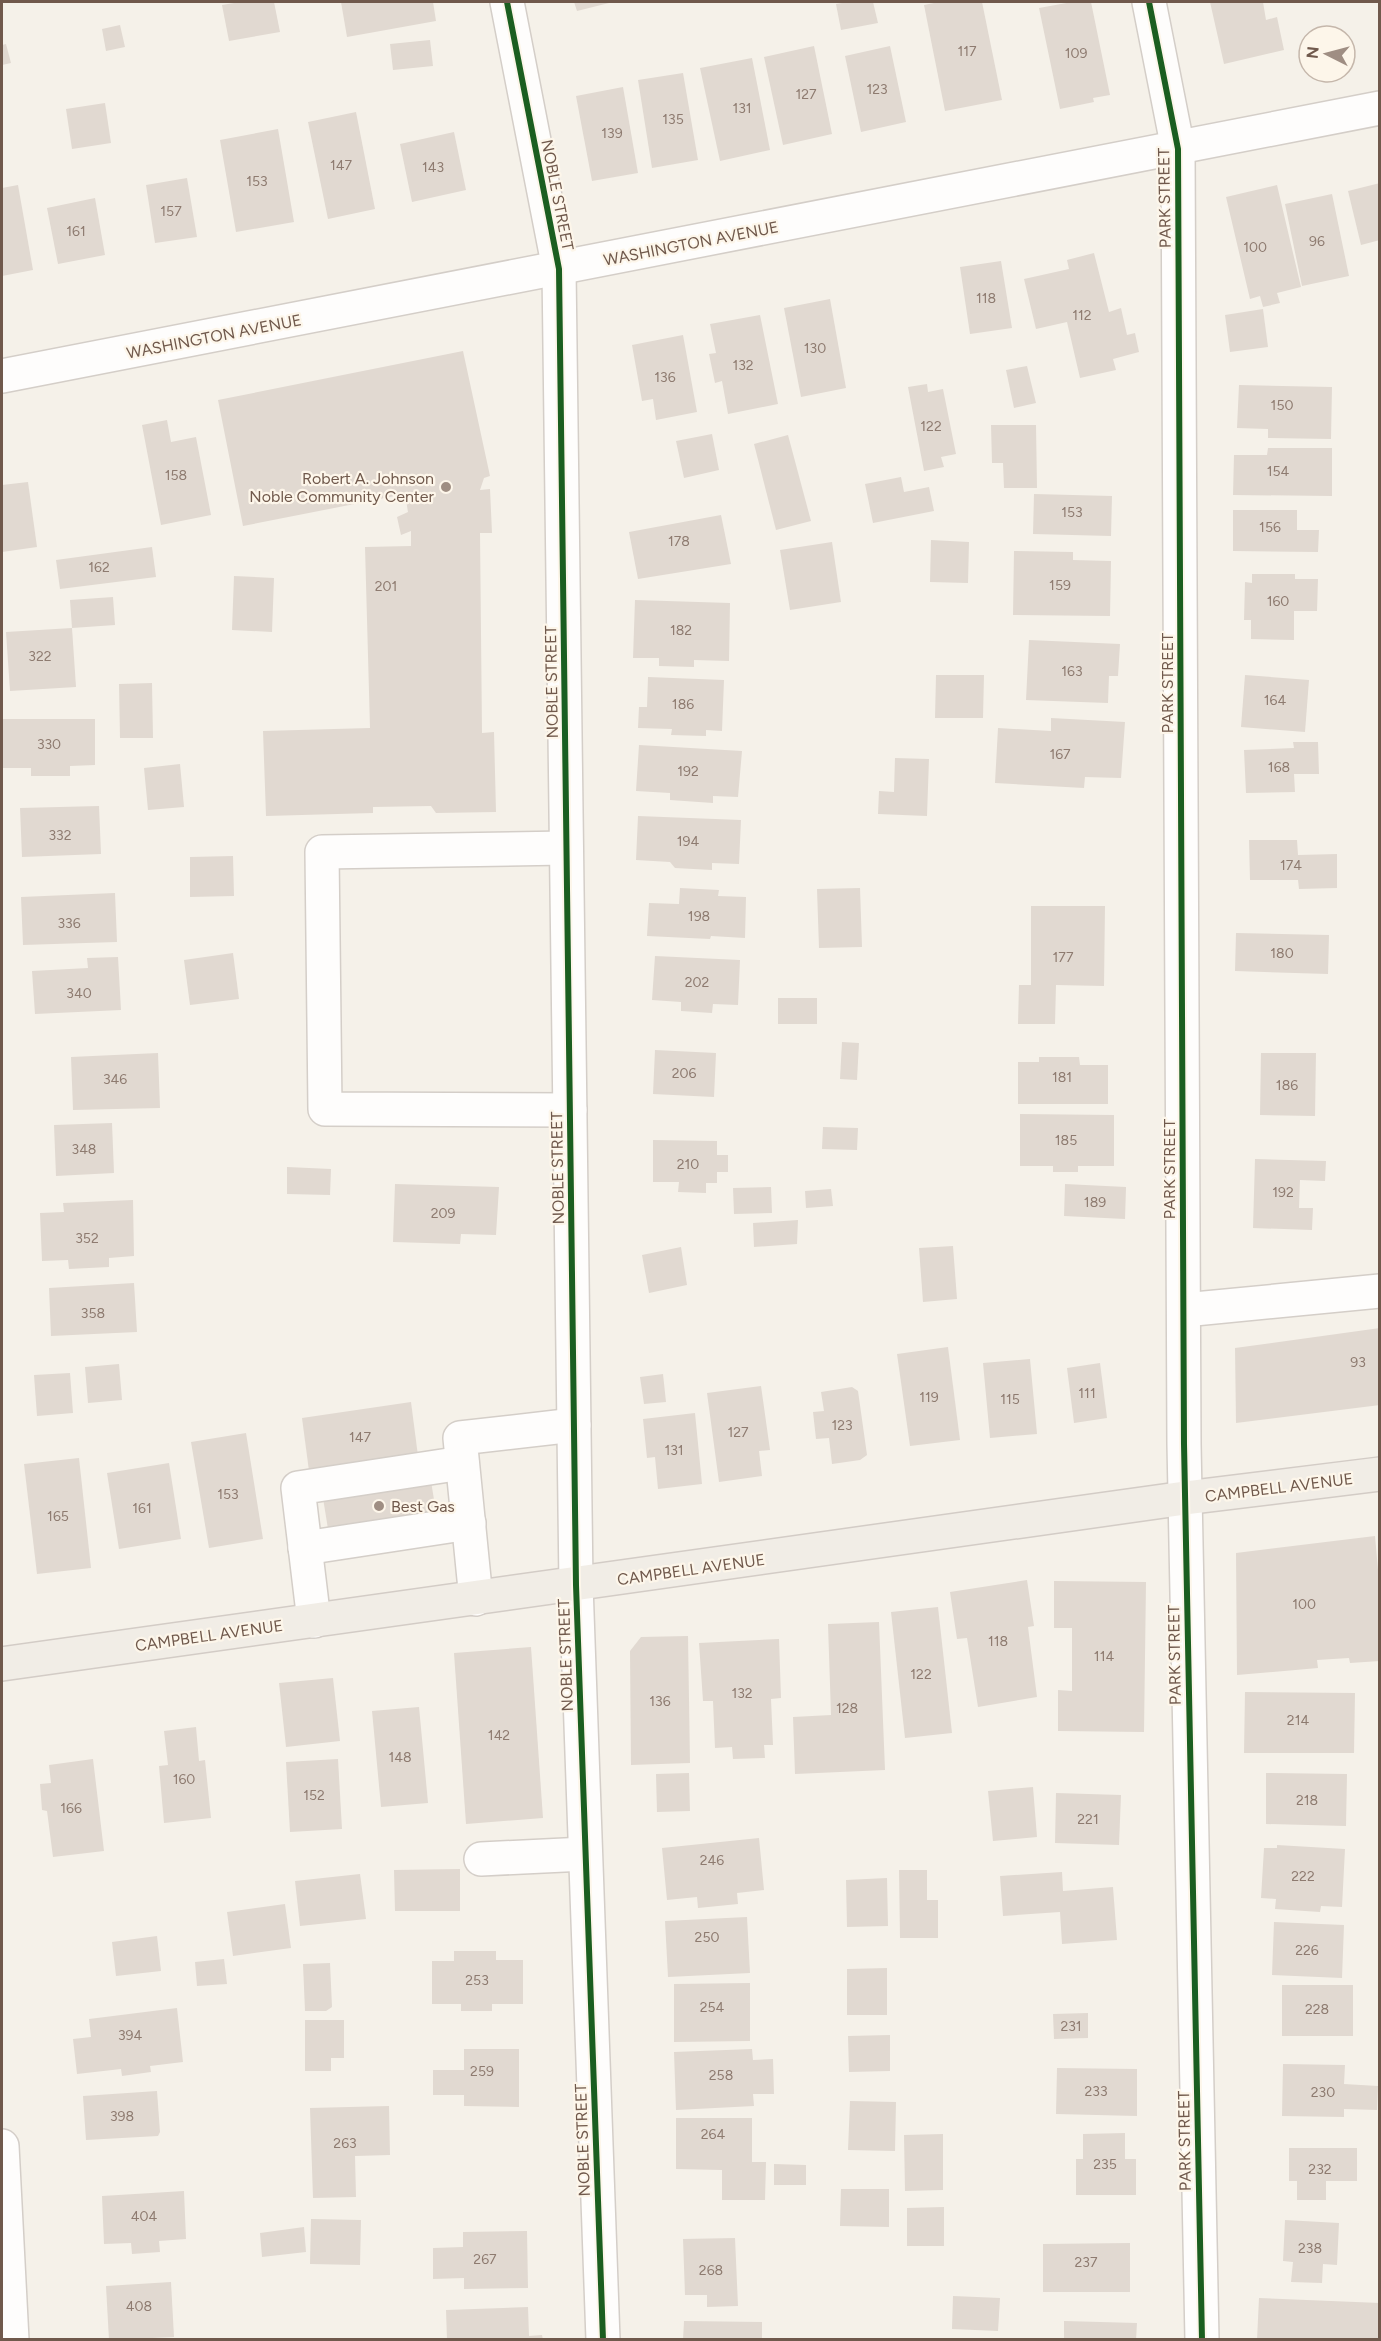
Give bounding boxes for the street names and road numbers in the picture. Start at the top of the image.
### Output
street label: NOBLE STREET [537,138,578,252]
street label: PARK STREET [1154,148,1175,248]
street label: WASHINGTON AVENUE [602,217,780,270]
street label: WASHINGTON AVENUE [125,310,303,363]
street label: NOBLE STREET [541,625,562,739]
street label: PARK STREET [1158,633,1177,733]
street label: NOBLE STREET [547,1111,568,1225]
street label: PARK STREET [1160,1119,1179,1219]
street label: CAMPBELL AVENUE [1204,1469,1354,1506]
street label: CAMPBELL AVENUE [616,1550,766,1589]
street label: NOBLE STREET [554,1598,577,1712]
street label: PARK STREET [1164,1605,1185,1705]
street label: CAMPBELL AVENUE [134,1616,284,1655]
street label: NOBLE STREET [571,2083,594,2197]
street label: PARK STREET [1174,2091,1195,2191]

